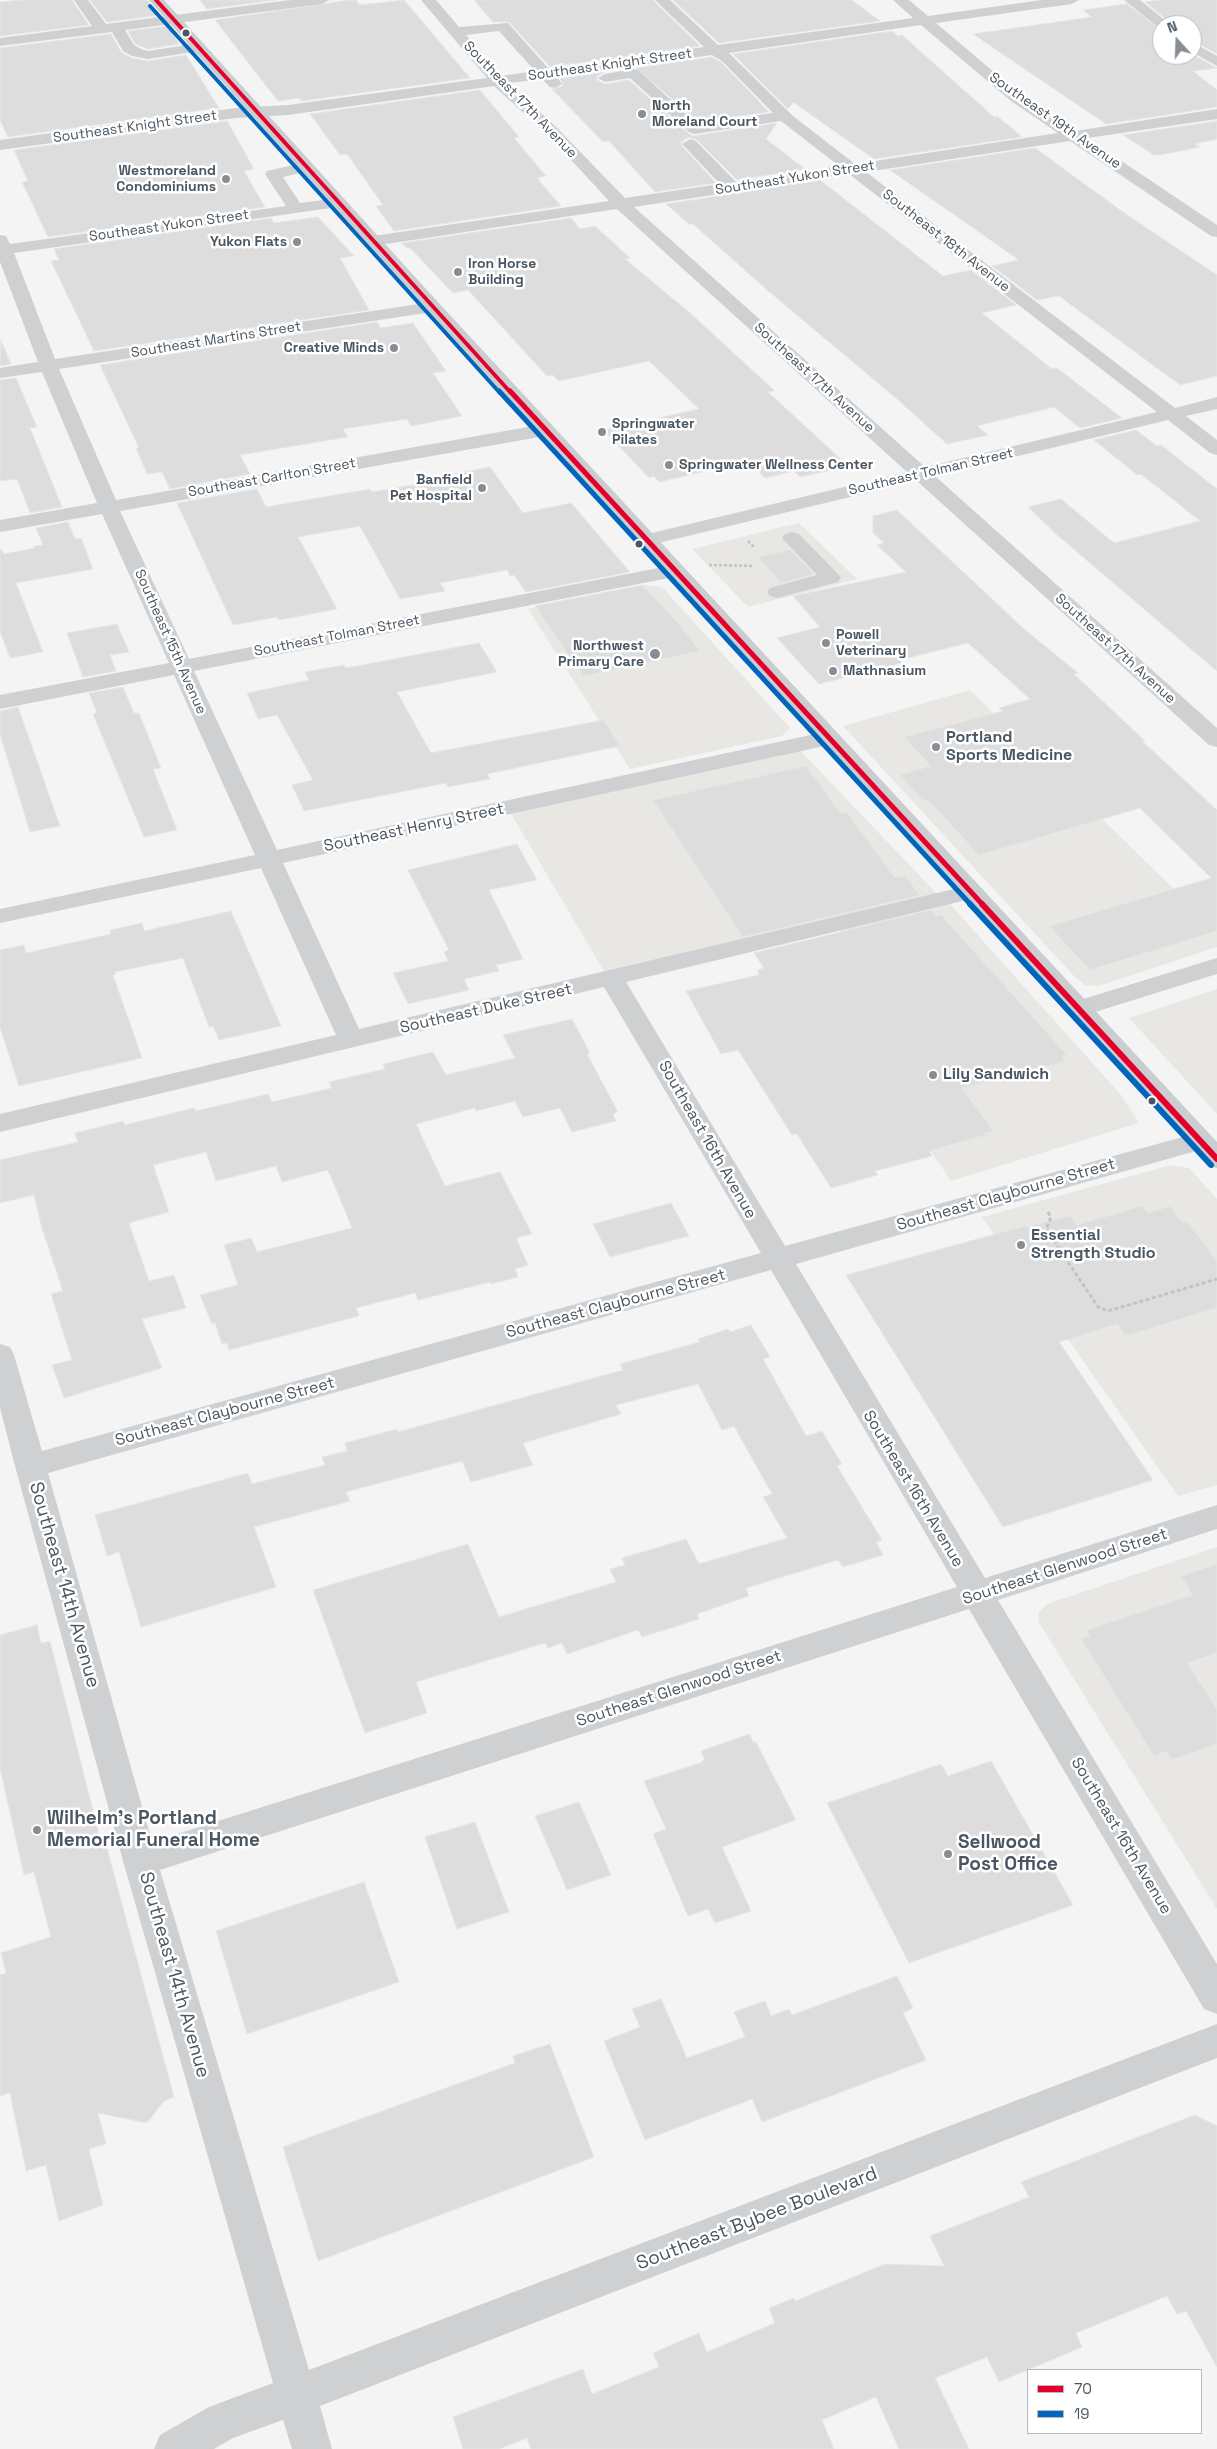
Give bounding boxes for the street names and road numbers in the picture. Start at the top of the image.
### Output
street label: Southeast 17th Avenue [460,38,580,162]
street label: Southeast Knight Street [527,45,693,85]
street label: Southeast 19th Avenue [986,69,1124,173]
street label: Southeast Knight Street [52,107,218,147]
street label: Southeast Yukon Street [714,157,876,199]
street label: Southeast 18th Avenue [879,186,1013,296]
street label: Southeast Yukon Street [88,206,250,246]
street label: Southeast Martins Street [130,318,302,362]
street label: Southeast 17th Avenue [750,320,878,436]
street label: Southeast Tolman Street [847,445,1015,499]
street label: Southeast Carlton Street [187,455,357,501]
street label: Southeast 15th Avenue [130,567,210,717]
street label: Southeast 17th Avenue [1051,591,1179,707]
street label: Southeast Tolman Street [253,612,421,660]
street label: Southeast Henry Street [322,800,506,856]
street label: Southeast Duke Street [398,980,574,1038]
street label: Southeast 16th Avenue [654,1058,760,1222]
street label: Southeast Claybourne Street [895,1155,1117,1235]
street label: Southeast Claybourne Street [504,1265,728,1343]
street label: Southeast Claybourne Street [113,1373,337,1451]
street label: Southeast 16th Avenue [859,1407,967,1571]
street label: Southeast 14th Avenue [24,1479,104,1691]
street label: Southeast Glenwood Street [960,1525,1170,1609]
street label: Southeast Glenwood Street [574,1647,784,1731]
street label: Southeast 16th Avenue [1067,1754,1175,1918]
street label: Southeast 14th Avenue [134,1869,214,2081]
street label: Southeast Bybee Boulevard [633,2162,881,2276]

